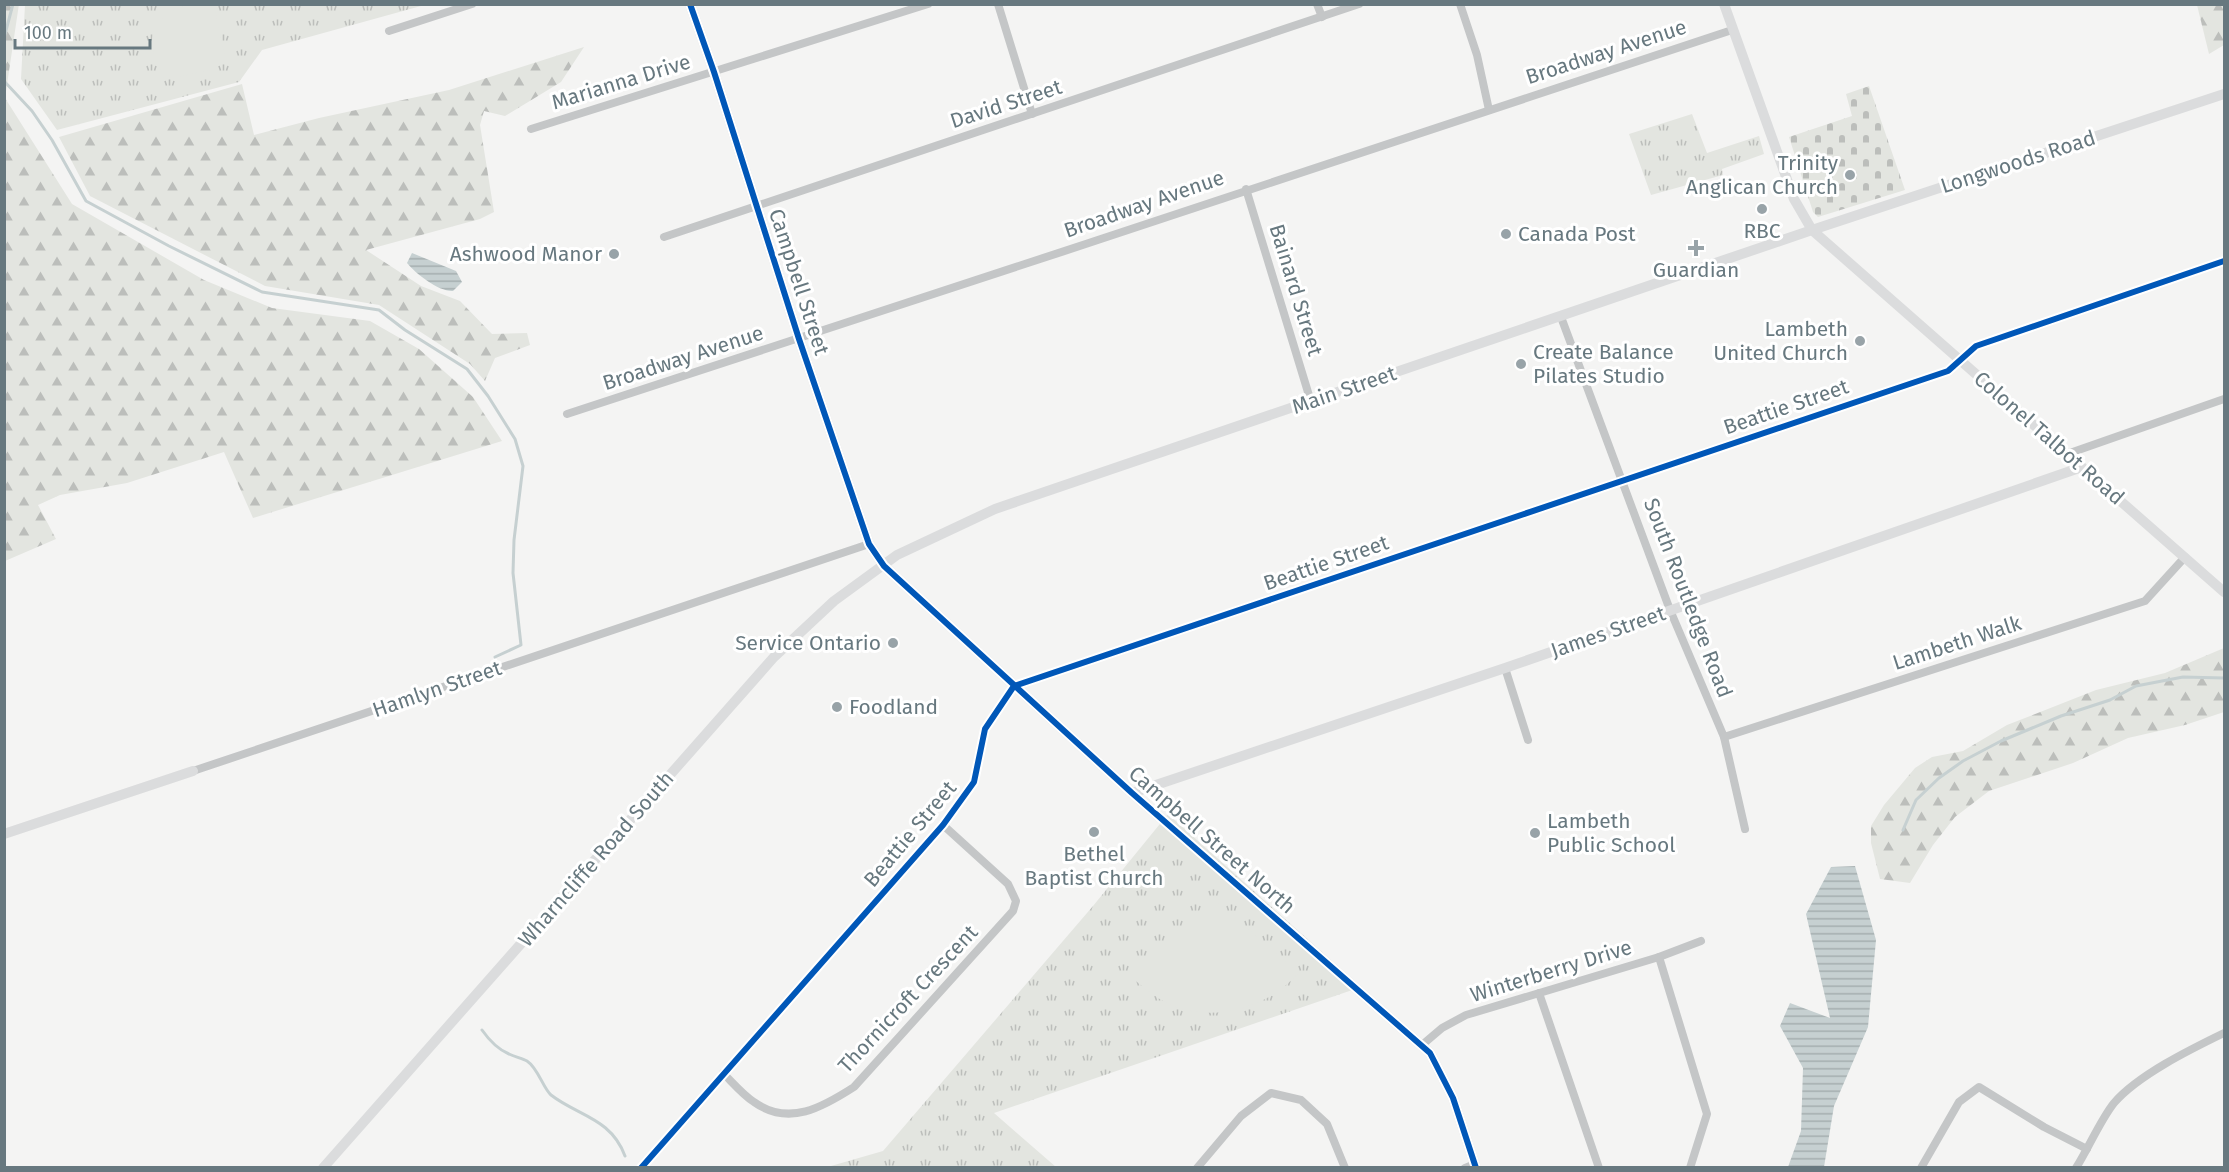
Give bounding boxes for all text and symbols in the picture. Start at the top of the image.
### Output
scale bar [15,12,150,50]
street label: Broadway Avenue [1522,14,1690,90]
text: 100 m [24,22,72,44]
street label: Marianna Drive [548,49,694,115]
street label: David Street [947,74,1065,134]
street label: Longwoods Road [1937,125,2099,199]
place label: Trinity Anglican Church [1686,150,1839,200]
street label: Broadway Avenue [1060,164,1228,244]
marker: Trinity Anglican Church [1843,168,1857,182]
marker: RBC [1755,202,1769,216]
street label: Campbell Street [763,206,835,359]
place label: RBC [1743,218,1781,244]
street label: Bainard Street [1264,221,1328,359]
place label: Canada Post [1518,221,1636,247]
marker: Canada Post [1499,227,1513,241]
place label: Ashwood Manor [450,241,602,267]
marker: Guardian [1689,241,1703,255]
marker: Ashwood Manor [607,247,621,261]
place label: Guardian [1653,257,1739,283]
place label: Lambeth United Church [1713,316,1848,366]
street label: Broadway Avenue [599,320,767,396]
marker: Lambeth United Church [1853,334,1867,348]
place label: Create Balance Pilates Studio [1533,339,1674,389]
marker: Create Balance Pilates Studio [1514,357,1528,371]
street label: Main Street [1288,360,1400,420]
street label: Colonel Talbot Road [1968,366,2130,510]
street label: Beattie Street [1720,373,1852,441]
street label: South Routledge Road [1638,495,1738,701]
street label: Beattie Street [1260,529,1392,597]
street label: James Street [1547,600,1669,664]
street label: Lambeth Walk [1889,610,2025,676]
place label: Service Ontario [735,630,881,656]
marker: Service Ontario [886,636,900,650]
street label: Hamlyn Street [369,655,505,723]
place label: Foodland [849,694,938,720]
marker: Foodland [830,700,844,714]
street label: Campbell Street North [1123,761,1301,919]
street label: Wharncliffe Road South [513,766,679,952]
street label: Beattie Street [858,775,962,892]
place label: Lambeth Public School [1547,808,1675,858]
marker: Bethel Baptist Church [1087,825,1101,839]
marker: Lambeth Public School [1528,826,1542,840]
place label: Bethel Baptist Church [1024,841,1164,891]
street label: Thornicroft Crescent [833,919,984,1078]
street label: Winterberry Drive [1467,934,1635,1008]

